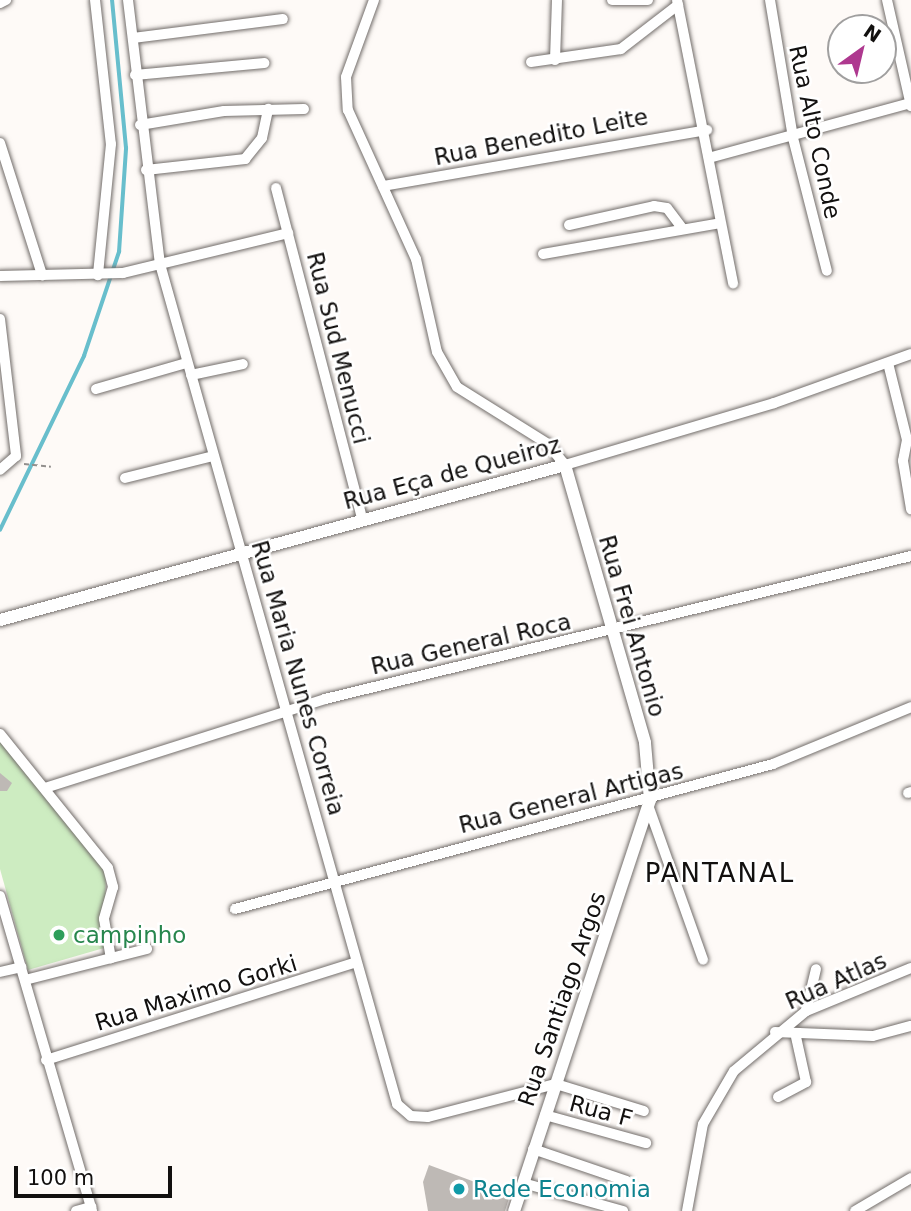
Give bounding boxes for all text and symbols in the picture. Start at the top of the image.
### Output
north arrow [827,14,897,84]
text: N [860,20,885,47]
street label: Rua Alto Conde [783,43,847,221]
street label: Rua Benedito Leite [432,103,650,171]
street label: Rua Sud Menucci [301,249,375,447]
street label: Rua Eça de Queiroz [340,431,564,515]
street label: Rua Frei Antonio [593,532,671,720]
street label: Rua Maria Nunes Correia [245,537,351,819]
street label: Rua General Roca [368,608,574,680]
street label: Rua General Artigas [456,757,686,839]
district label: PANTANAL [646,858,794,890]
street label: Rua Santiago Argos [512,888,612,1110]
place label: campinho [73,921,186,949]
marker: campinho [51,927,67,943]
street label: Rua Atlas [781,946,891,1016]
street label: Rua Maximo Gorki [92,949,300,1037]
street label: Rua F [566,1089,636,1133]
scale bar [18,1152,175,1196]
text: 100 m [27,1166,94,1190]
place label: Rede Economia [473,1175,651,1203]
marker: Rede Economia [451,1181,467,1197]

